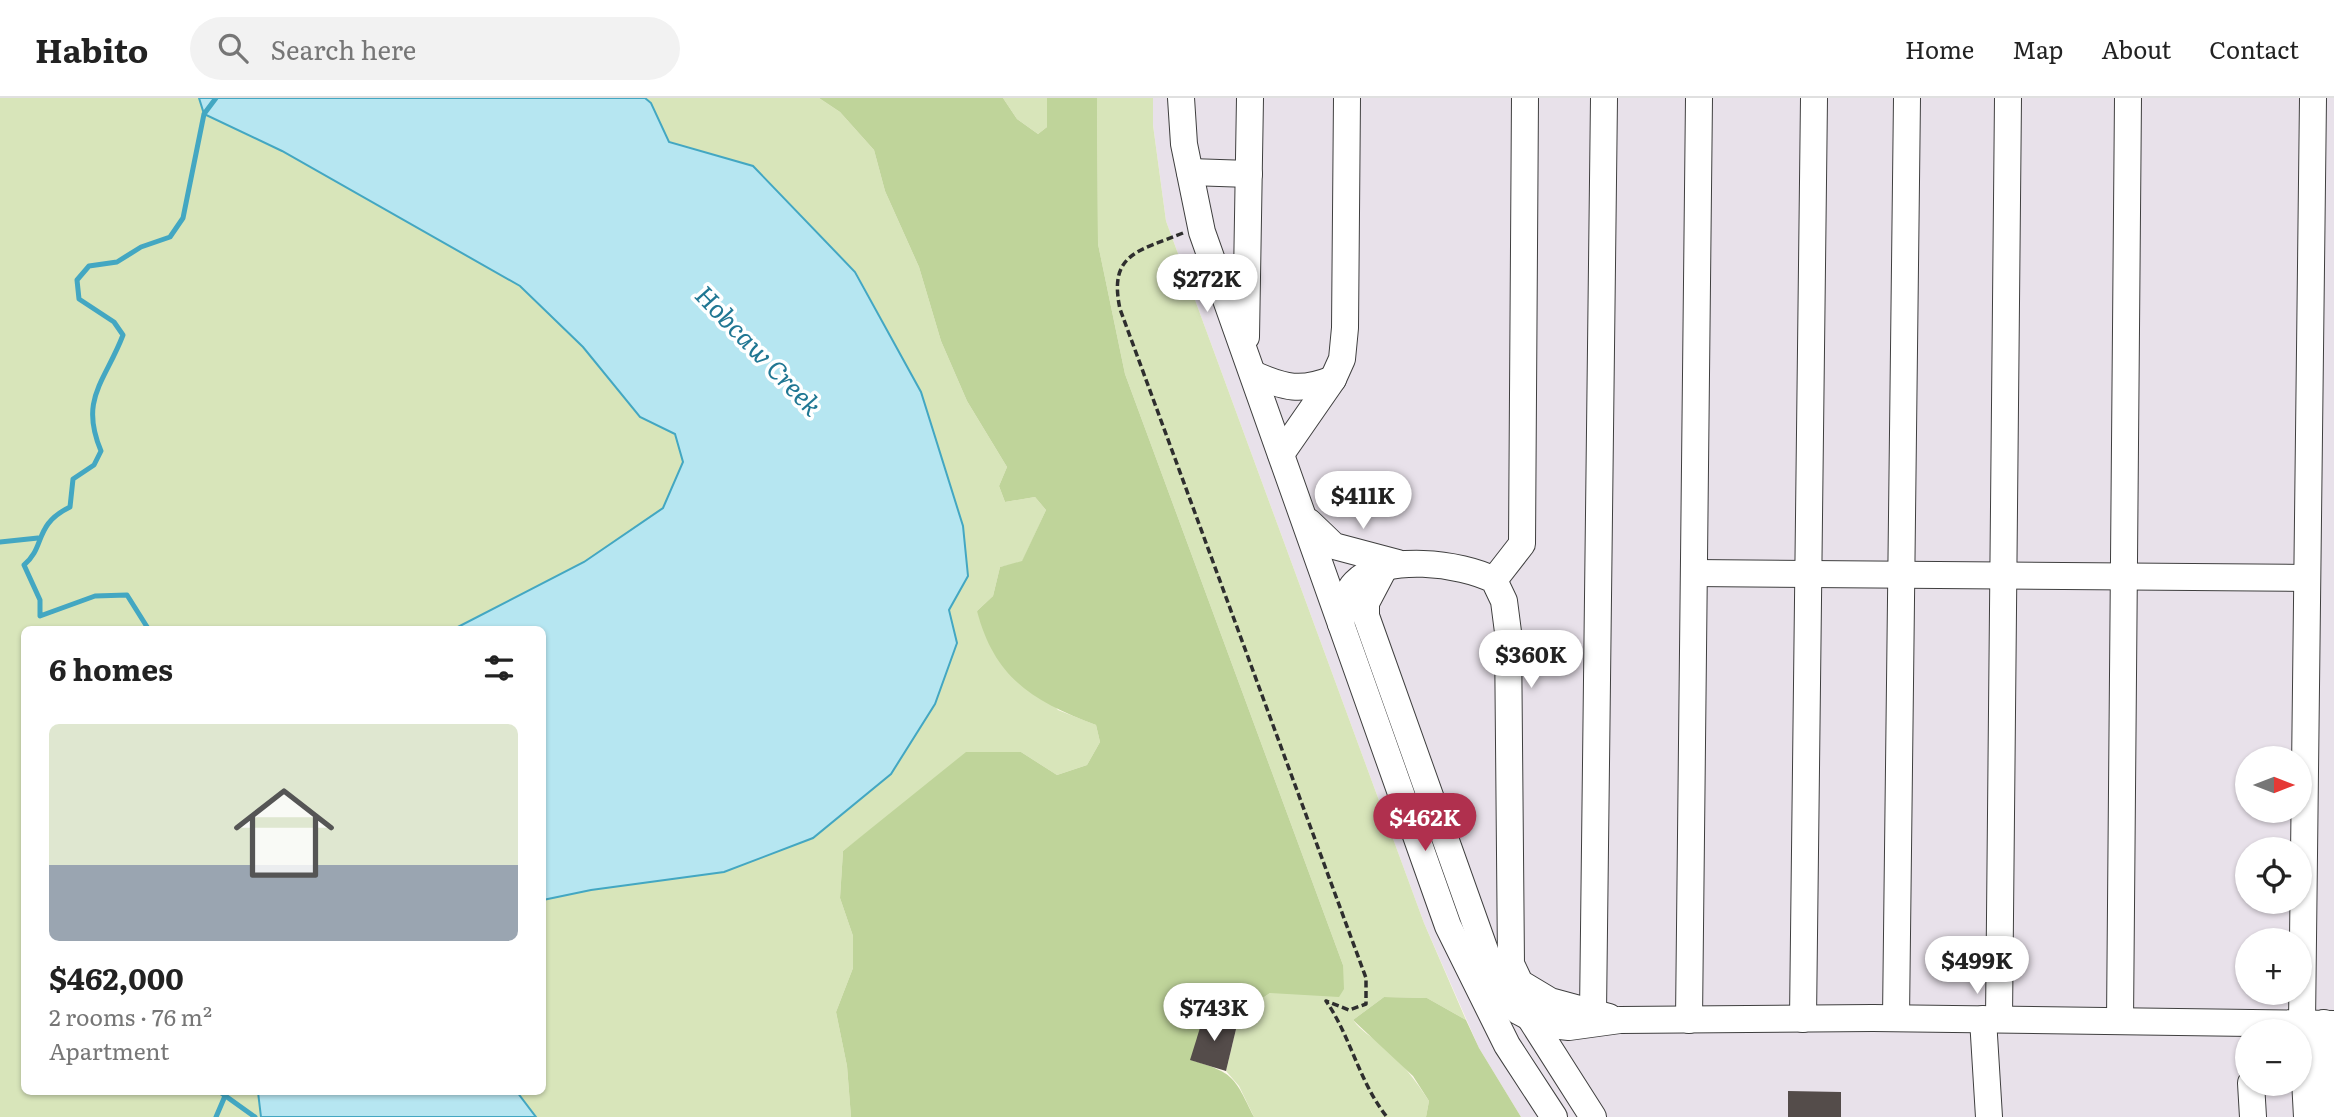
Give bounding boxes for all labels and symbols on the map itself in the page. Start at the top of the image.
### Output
pin: $272K [1158,254,1256,314]
water label: Hobcaw Creek [687,275,833,424]
pin: $411K [1314,472,1412,531]
pin: $360K [1482,630,1580,690]
north arrow [2235,746,2312,822]
pin: $462K [1376,794,1474,853]
pin: $499K [1928,936,2026,996]
pin: $743K [1165,984,1263,1043]

